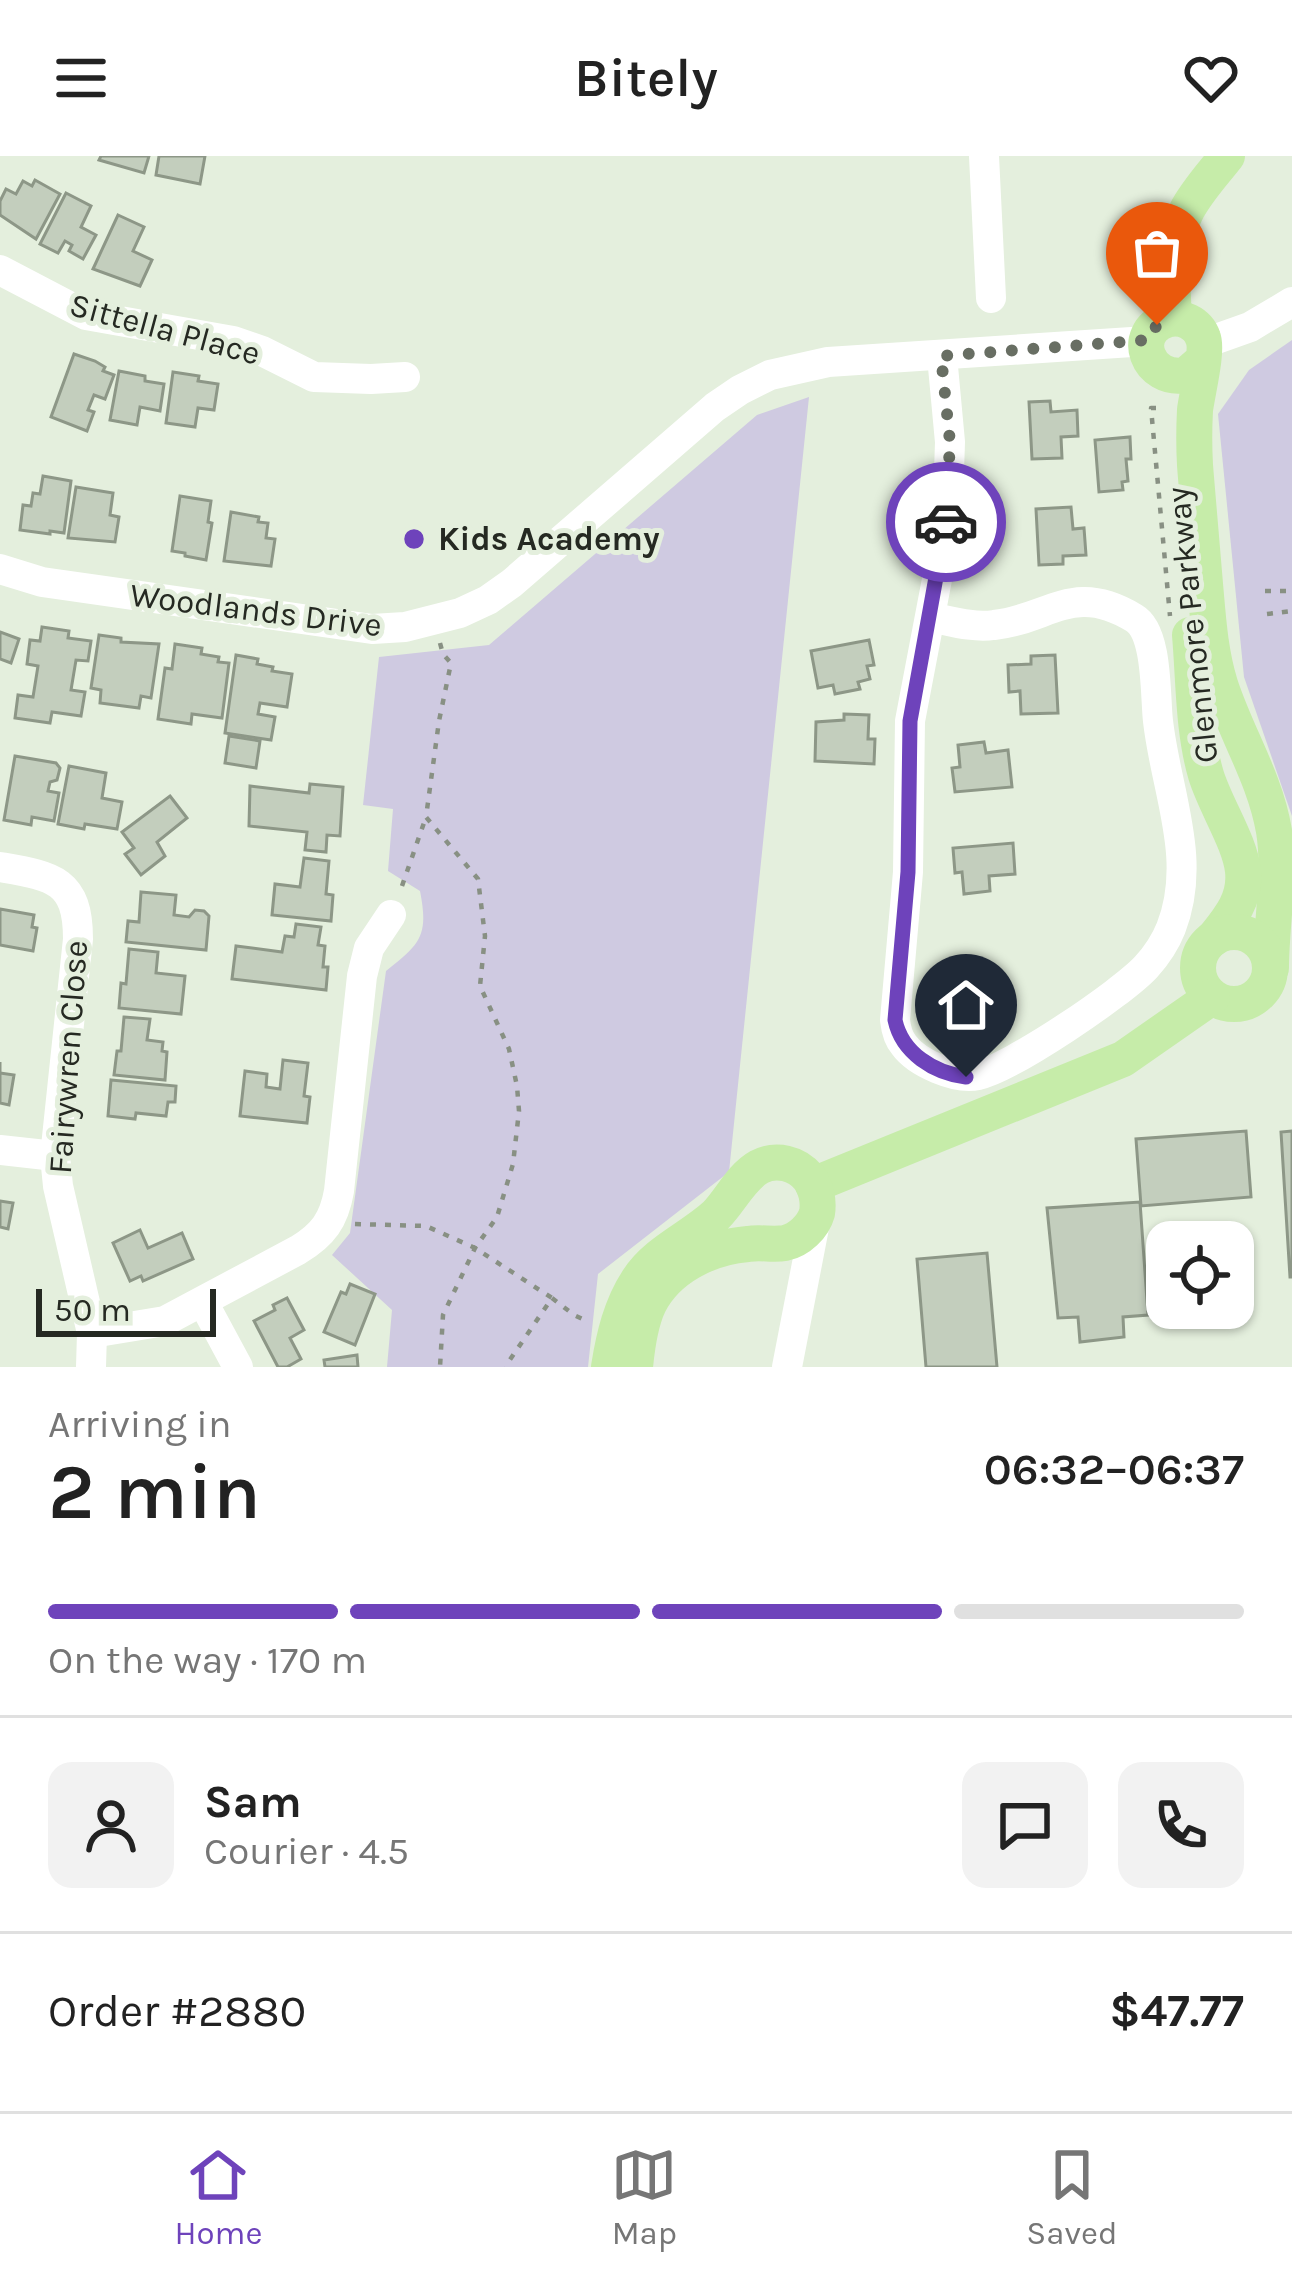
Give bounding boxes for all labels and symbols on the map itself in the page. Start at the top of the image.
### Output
pin [1106,202,1208,325]
street label: Sittella Place [66,285,264,373]
courier [886,462,1006,582]
street label: Glenmore Parkway [1159,485,1225,765]
place label: Kids Academy [438,520,660,558]
marker: Kids Academy [401,526,427,552]
street label: Woodlands Drive [128,576,384,644]
street label: Fairywren Close [41,939,95,1175]
pin [915,954,1017,1077]
scale bar [36,1283,216,1336]

